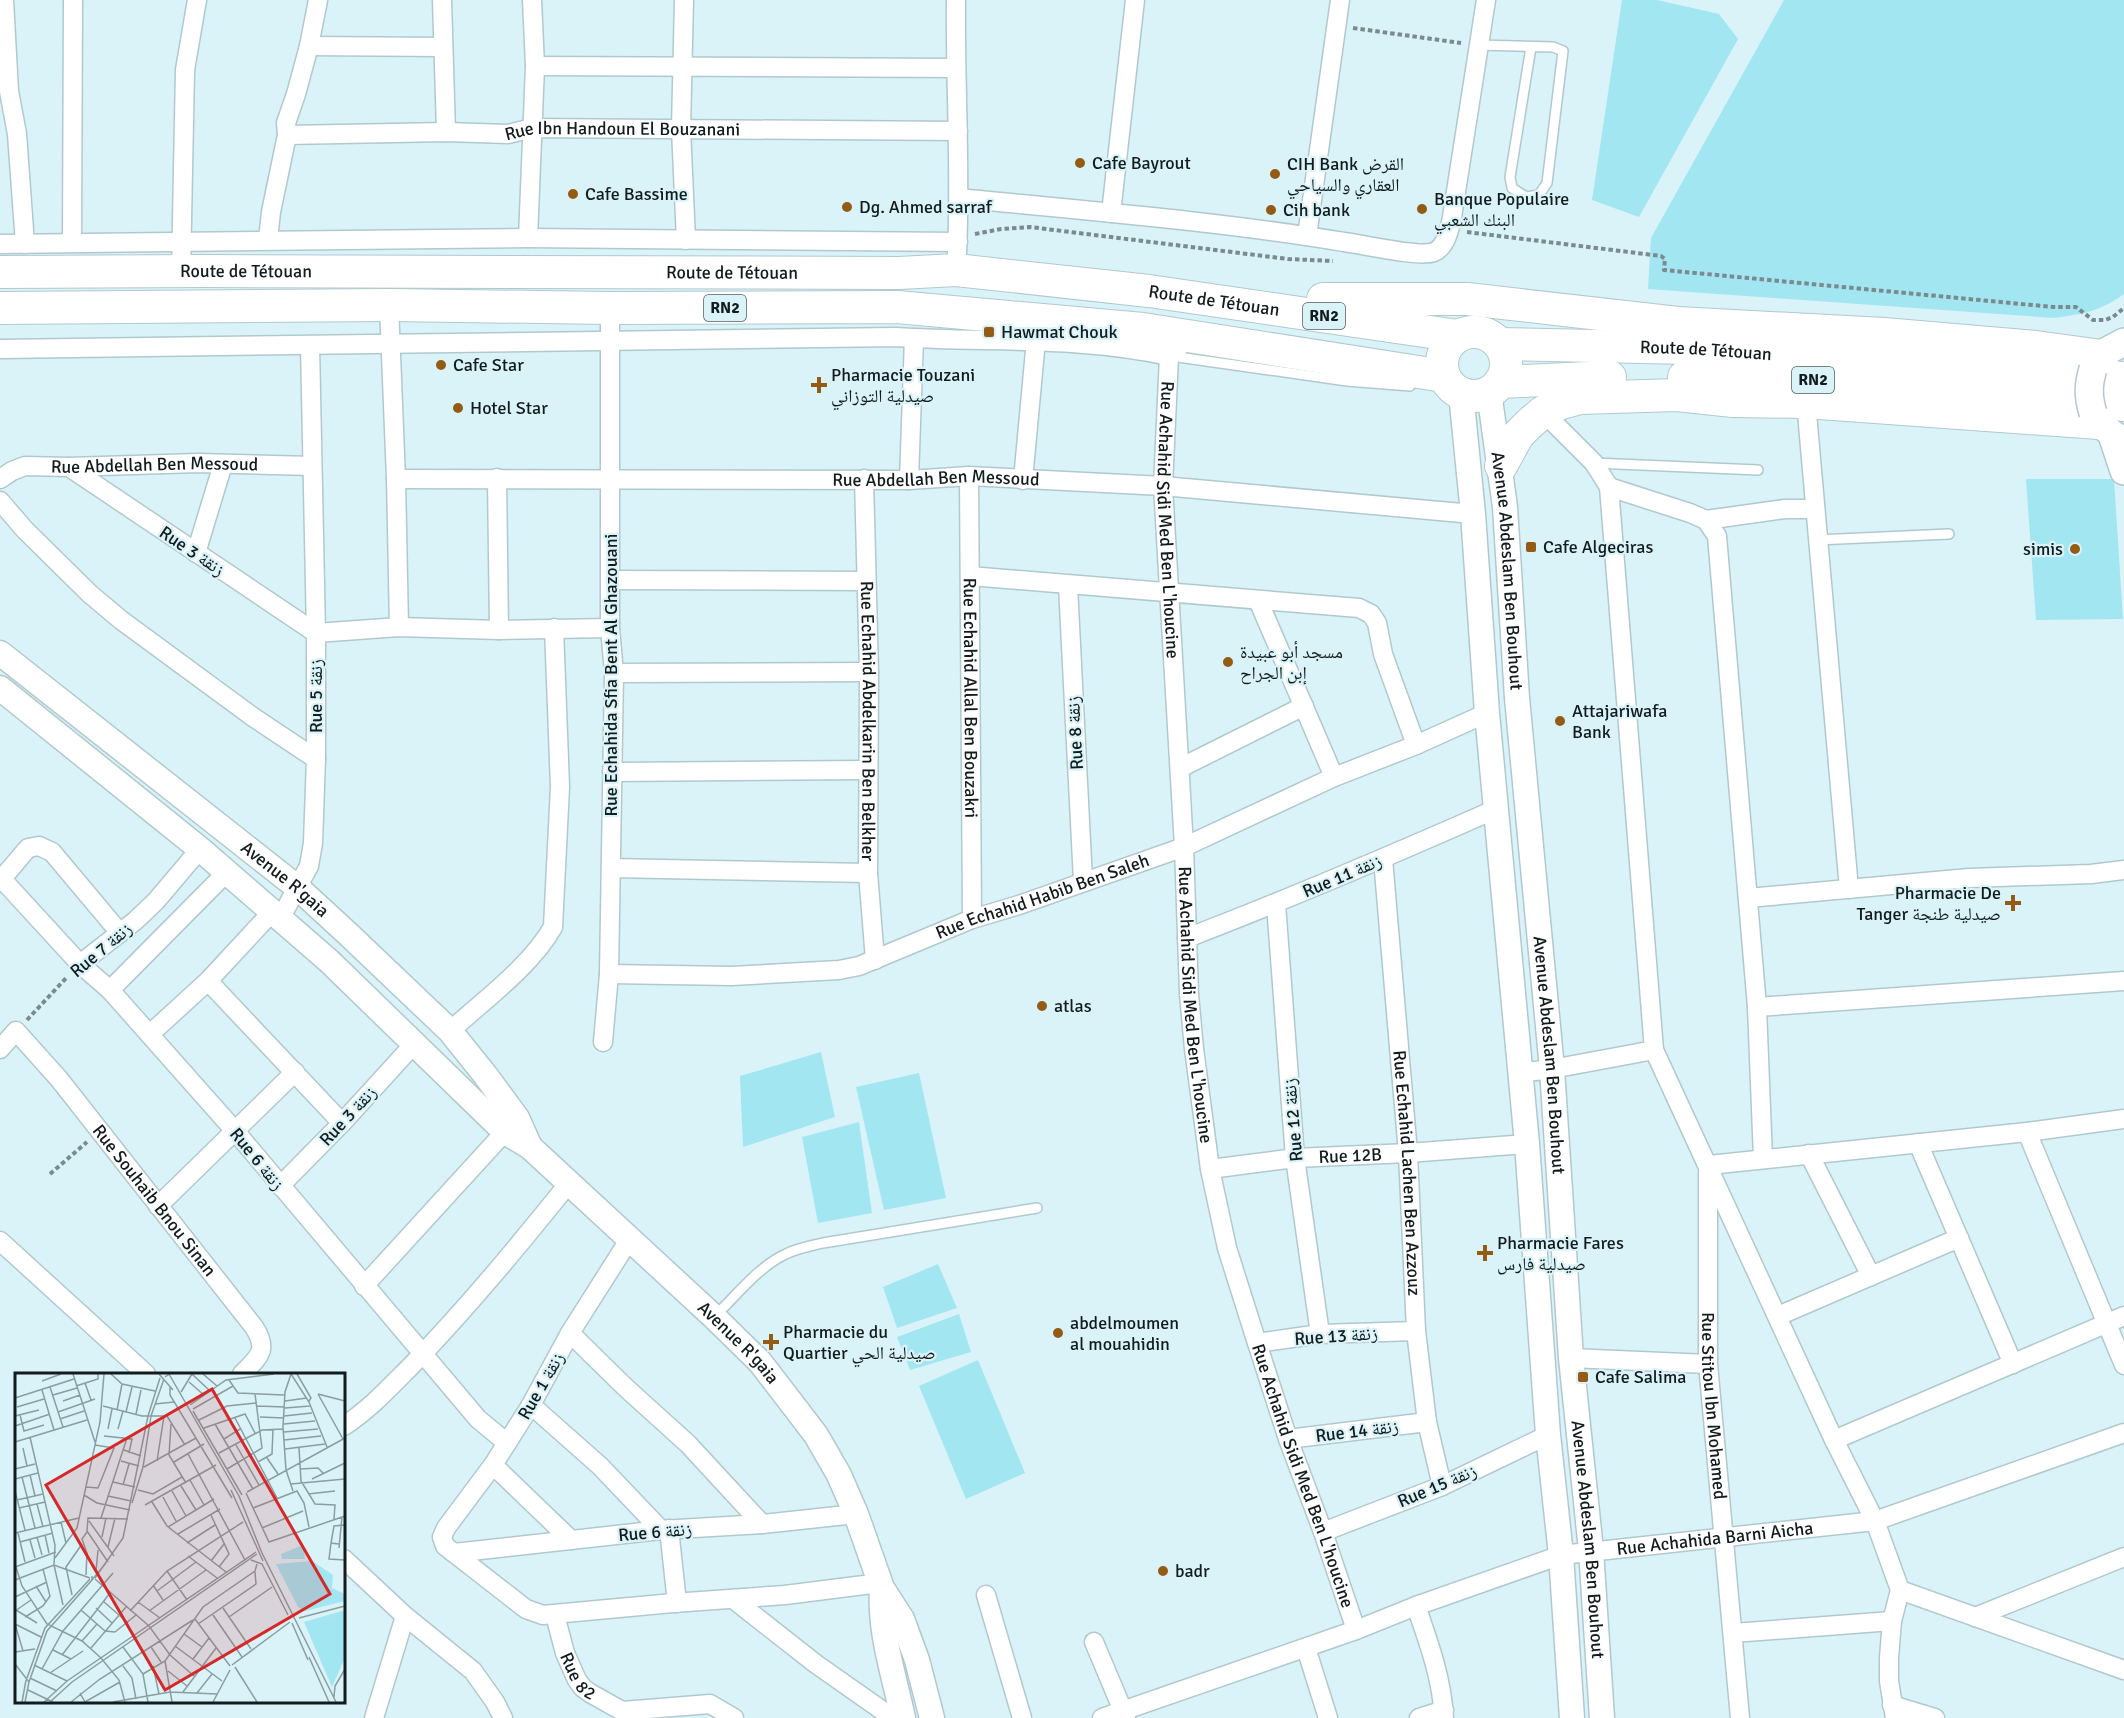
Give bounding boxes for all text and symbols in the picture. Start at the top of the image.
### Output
street label: Rue Ibn Handoun El Bouzanani [502,117,740,145]
place label: Cafe Bayrout [1092,152,1191,174]
place label: CIH Bank القرض العقاري والسياحي [1287,153,1404,200]
marker: Cafe Bayrout [1073,156,1087,170]
marker: CIH Bank القرض العقاري والسياحي [1268,167,1282,181]
place label: Cafe Bassime [585,183,688,205]
marker: Cafe Bassime [566,187,580,201]
place label: Banque Populaire البنك الشعبي [1434,188,1569,235]
place label: Dg. Ahmed sarraf [859,196,993,218]
place label: Cih bank [1283,199,1350,221]
marker: Dg. Ahmed sarraf [840,200,854,214]
marker: Banque Populaire البنك الشعبي [1415,202,1429,216]
marker: Cih bank [1264,203,1278,217]
street label: Route de Tétouan [180,260,312,282]
street label: Route de Tétouan [666,261,798,284]
street label: Route de Tétouan [1147,280,1281,321]
road number: RN2 [704,295,746,321]
road number: RN2 [1303,303,1345,329]
place label: Hawmat Chouk [1001,321,1118,343]
marker: Hawmat Chouk [982,325,996,339]
street label: Route de Tétouan [1640,336,1773,365]
place label: Cafe Star [453,354,524,376]
marker: Cafe Star [434,358,448,372]
place label: Pharmacie Touzani صيدلية التوزاني [831,364,975,411]
road number: RN2 [1792,367,1834,393]
marker: Pharmacie Touzani صيدلية التوزاني [812,378,826,392]
street label: Rue Achahid Sidi Med Ben L'houcine [1152,380,1184,659]
place label: Hotel Star [470,397,548,419]
marker: Hotel Star [451,401,465,415]
street label: Avenue Abdeslam Ben Bouhout [1486,450,1527,691]
street label: Rue Abdellah Ben Messoud [51,452,259,478]
street label: Rue Abdellah Ben Messoud [832,465,1040,491]
street label: Rue 3 زنقة [155,521,229,581]
street label: Rue Echahida Sfia Bent Al Ghazouani [600,534,622,816]
place label: Cafe Algeciras [1543,536,1653,558]
place label: simis [2023,538,2063,560]
marker: Cafe Algeciras [1524,540,1538,554]
marker: simis [2068,542,2082,556]
street label: Rue Echahid Allal Ben Bouzakri [959,578,982,818]
street label: Rue Echahid Abdelkarin Ben Belkher [856,580,880,862]
place label: مسجد أبو عبيدة إبن الجراح [1240,641,1343,685]
marker: مسجد أبو عبيدة إبن الجراح [1221,655,1235,669]
street label: Rue 5 زنقة [305,659,327,733]
street label: Rue 8 زنقة [1062,695,1088,770]
place label: Attajariwafa Bank [1572,700,1667,743]
marker: Attajariwafa Bank [1553,714,1567,728]
street label: Avenue R'gaia [237,836,334,922]
street label: Rue Echahid Habib Ben Saleh [932,849,1152,944]
street label: Rue 11 زنقة [1299,850,1385,902]
street label: Rue Achahid Sidi Med Ben L'houcine [1174,866,1217,1145]
place label: Pharmacie De Tanger صيدلية طنجة [1857,882,2001,925]
marker: Pharmacie De Tanger صيدلية طنجة [2006,896,2020,910]
street label: Rue 7 زنقة [66,918,136,982]
street label: Avenue Abdeslam Ben Bouhout [1528,935,1570,1175]
place label: atlas [1054,995,1092,1017]
marker: atlas [1035,999,1049,1013]
street label: Rue Echahid Lachen Ben Azzouz [1388,1049,1425,1296]
street label: Rue 12 زنقة [1278,1077,1308,1163]
street label: Rue 3 زنقة [315,1081,381,1151]
street label: Rue Souhaib Bnou Sinan [88,1120,221,1281]
street label: Rue 6 زنقة [225,1123,289,1195]
street label: Rue 12B [1318,1143,1383,1168]
place label: Pharmacie Fares صيدلية فارس [1497,1232,1624,1275]
marker: Pharmacie Fares صيدلية فارس [1478,1246,1492,1260]
street label: Avenue R'gaia [693,1296,784,1388]
place label: abdelmoumen al mouahidin [1070,1312,1179,1355]
street label: Rue Stitou Ibn Mohamed [1697,1312,1731,1501]
place label: Pharmacie du Quartier صيدلية الحي [783,1321,936,1368]
street label: Rue 13 زنقة [1294,1322,1379,1350]
marker: abdelmoumen al mouahidin [1051,1326,1065,1340]
marker: Pharmacie du Quartier صيدلية الحي [764,1335,778,1349]
street label: Rue Achahid Sidi Med Ben L'houcine [1247,1341,1359,1611]
street label: Rue 1 زنقة [513,1348,569,1423]
place label: Cafe Salima [1595,1366,1686,1388]
marker: Cafe Salima [1576,1370,1590,1384]
inset map [15,1373,345,1703]
street label: Rue 14 زنقة [1314,1415,1400,1447]
street label: Avenue Abdeslam Ben Bouhout [1567,1419,1609,1659]
street label: Rue 15 زنقة [1394,1460,1480,1512]
street label: Rue Achahida Barni Aicha [1616,1517,1814,1560]
street label: Rue 6 زنقة [617,1518,693,1546]
place label: badr [1175,1560,1210,1582]
marker: badr [1156,1564,1170,1578]
street label: Rue 82 [555,1649,600,1705]

